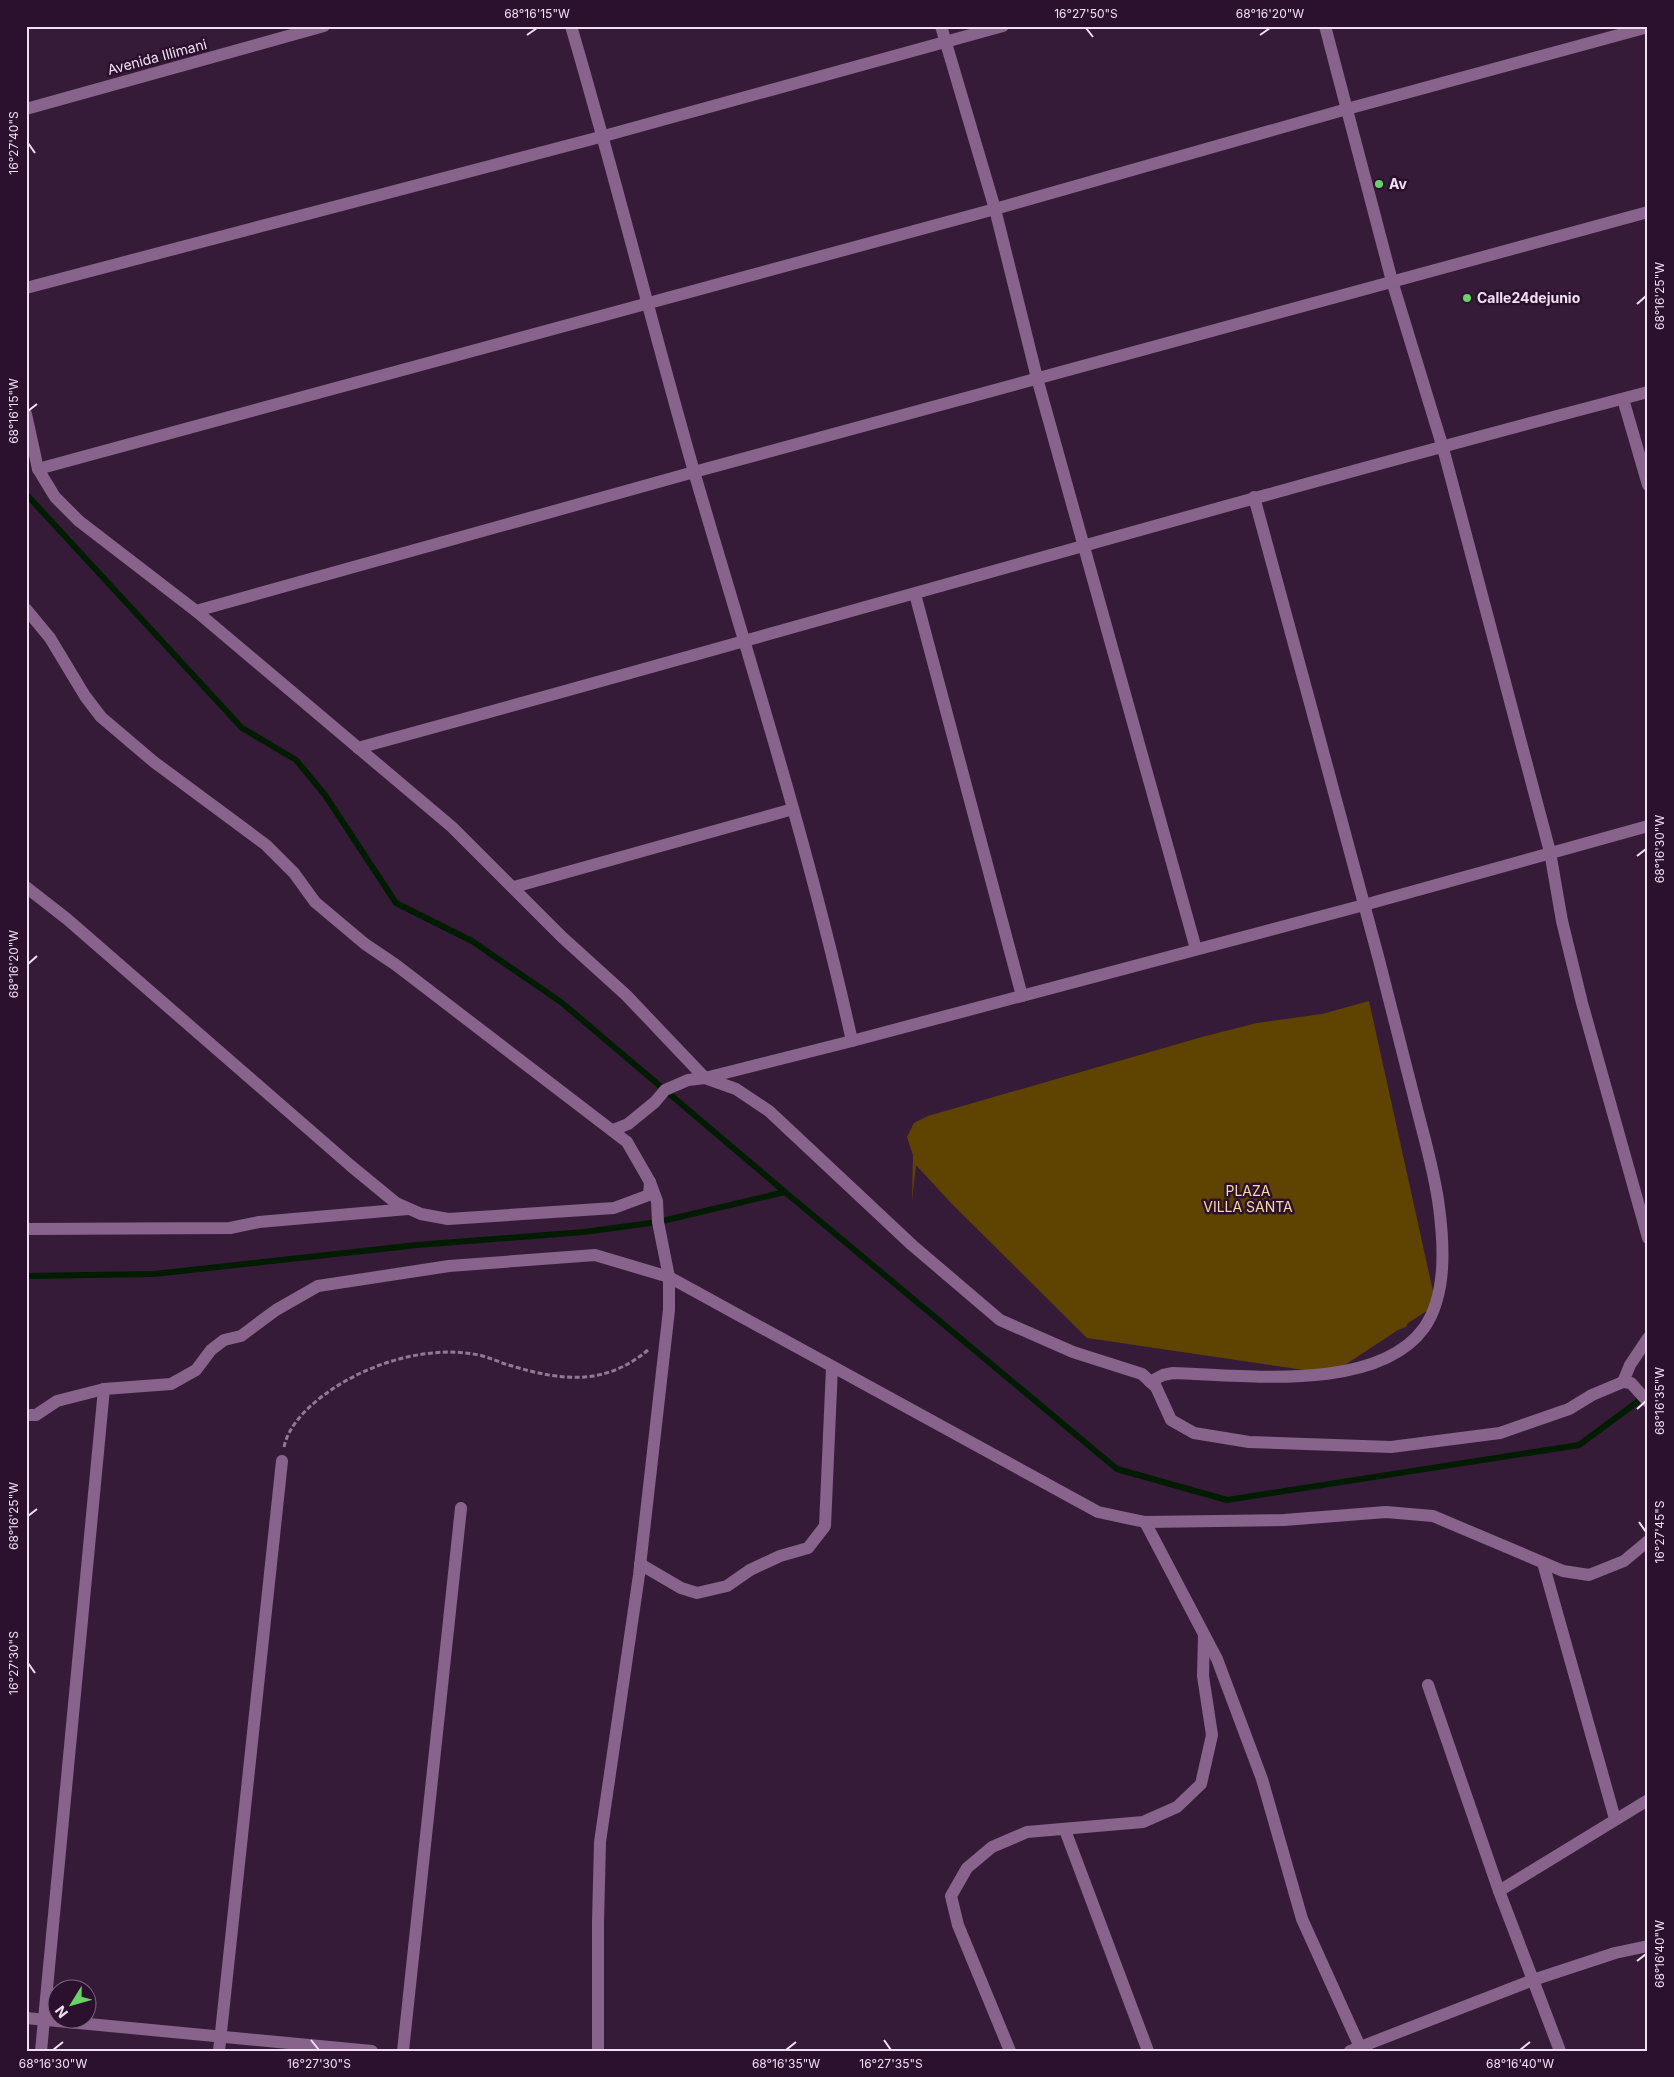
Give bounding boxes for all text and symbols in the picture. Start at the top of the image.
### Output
text: 68°16'15"W [504,6,570,21]
text: 16°27'50"S [1054,6,1118,21]
text: 68°16'20"W [1236,6,1304,21]
street label: Avenida Illimani [105,35,208,78]
text: 16°27'40"S [6,111,21,175]
place label: Av [1389,175,1408,192]
marker: Av [1373,178,1385,190]
text: 68°16'25"W [1652,262,1667,330]
place label: Calle24dejunio [1477,289,1581,306]
marker: Calle24dejunio [1461,292,1473,304]
text: 68°16'15"W [6,378,21,444]
text: 68°16'30"W [1652,815,1667,883]
text: 68°16'20"W [6,930,21,998]
park label: PLAZA VILLA SANTA [1203,1182,1293,1215]
text: 68°16'35"W [1652,1367,1667,1435]
text: 68°16'25"W [6,1482,21,1550]
text: 16°27'45"S [1652,1500,1667,1564]
text: 16°27'30"S [6,1631,21,1695]
text: 68°16'40"W [1652,1920,1667,1988]
north arrow [48,1980,98,2030]
text: N [51,2003,71,2022]
text: 68°16'30"W [19,2056,87,2071]
text: 16°27'30"S [287,2056,351,2071]
text: 68°16'35"W [752,2056,820,2071]
text: 16°27'35"S [859,2056,923,2071]
text: 68°16'40"W [1486,2056,1554,2071]

